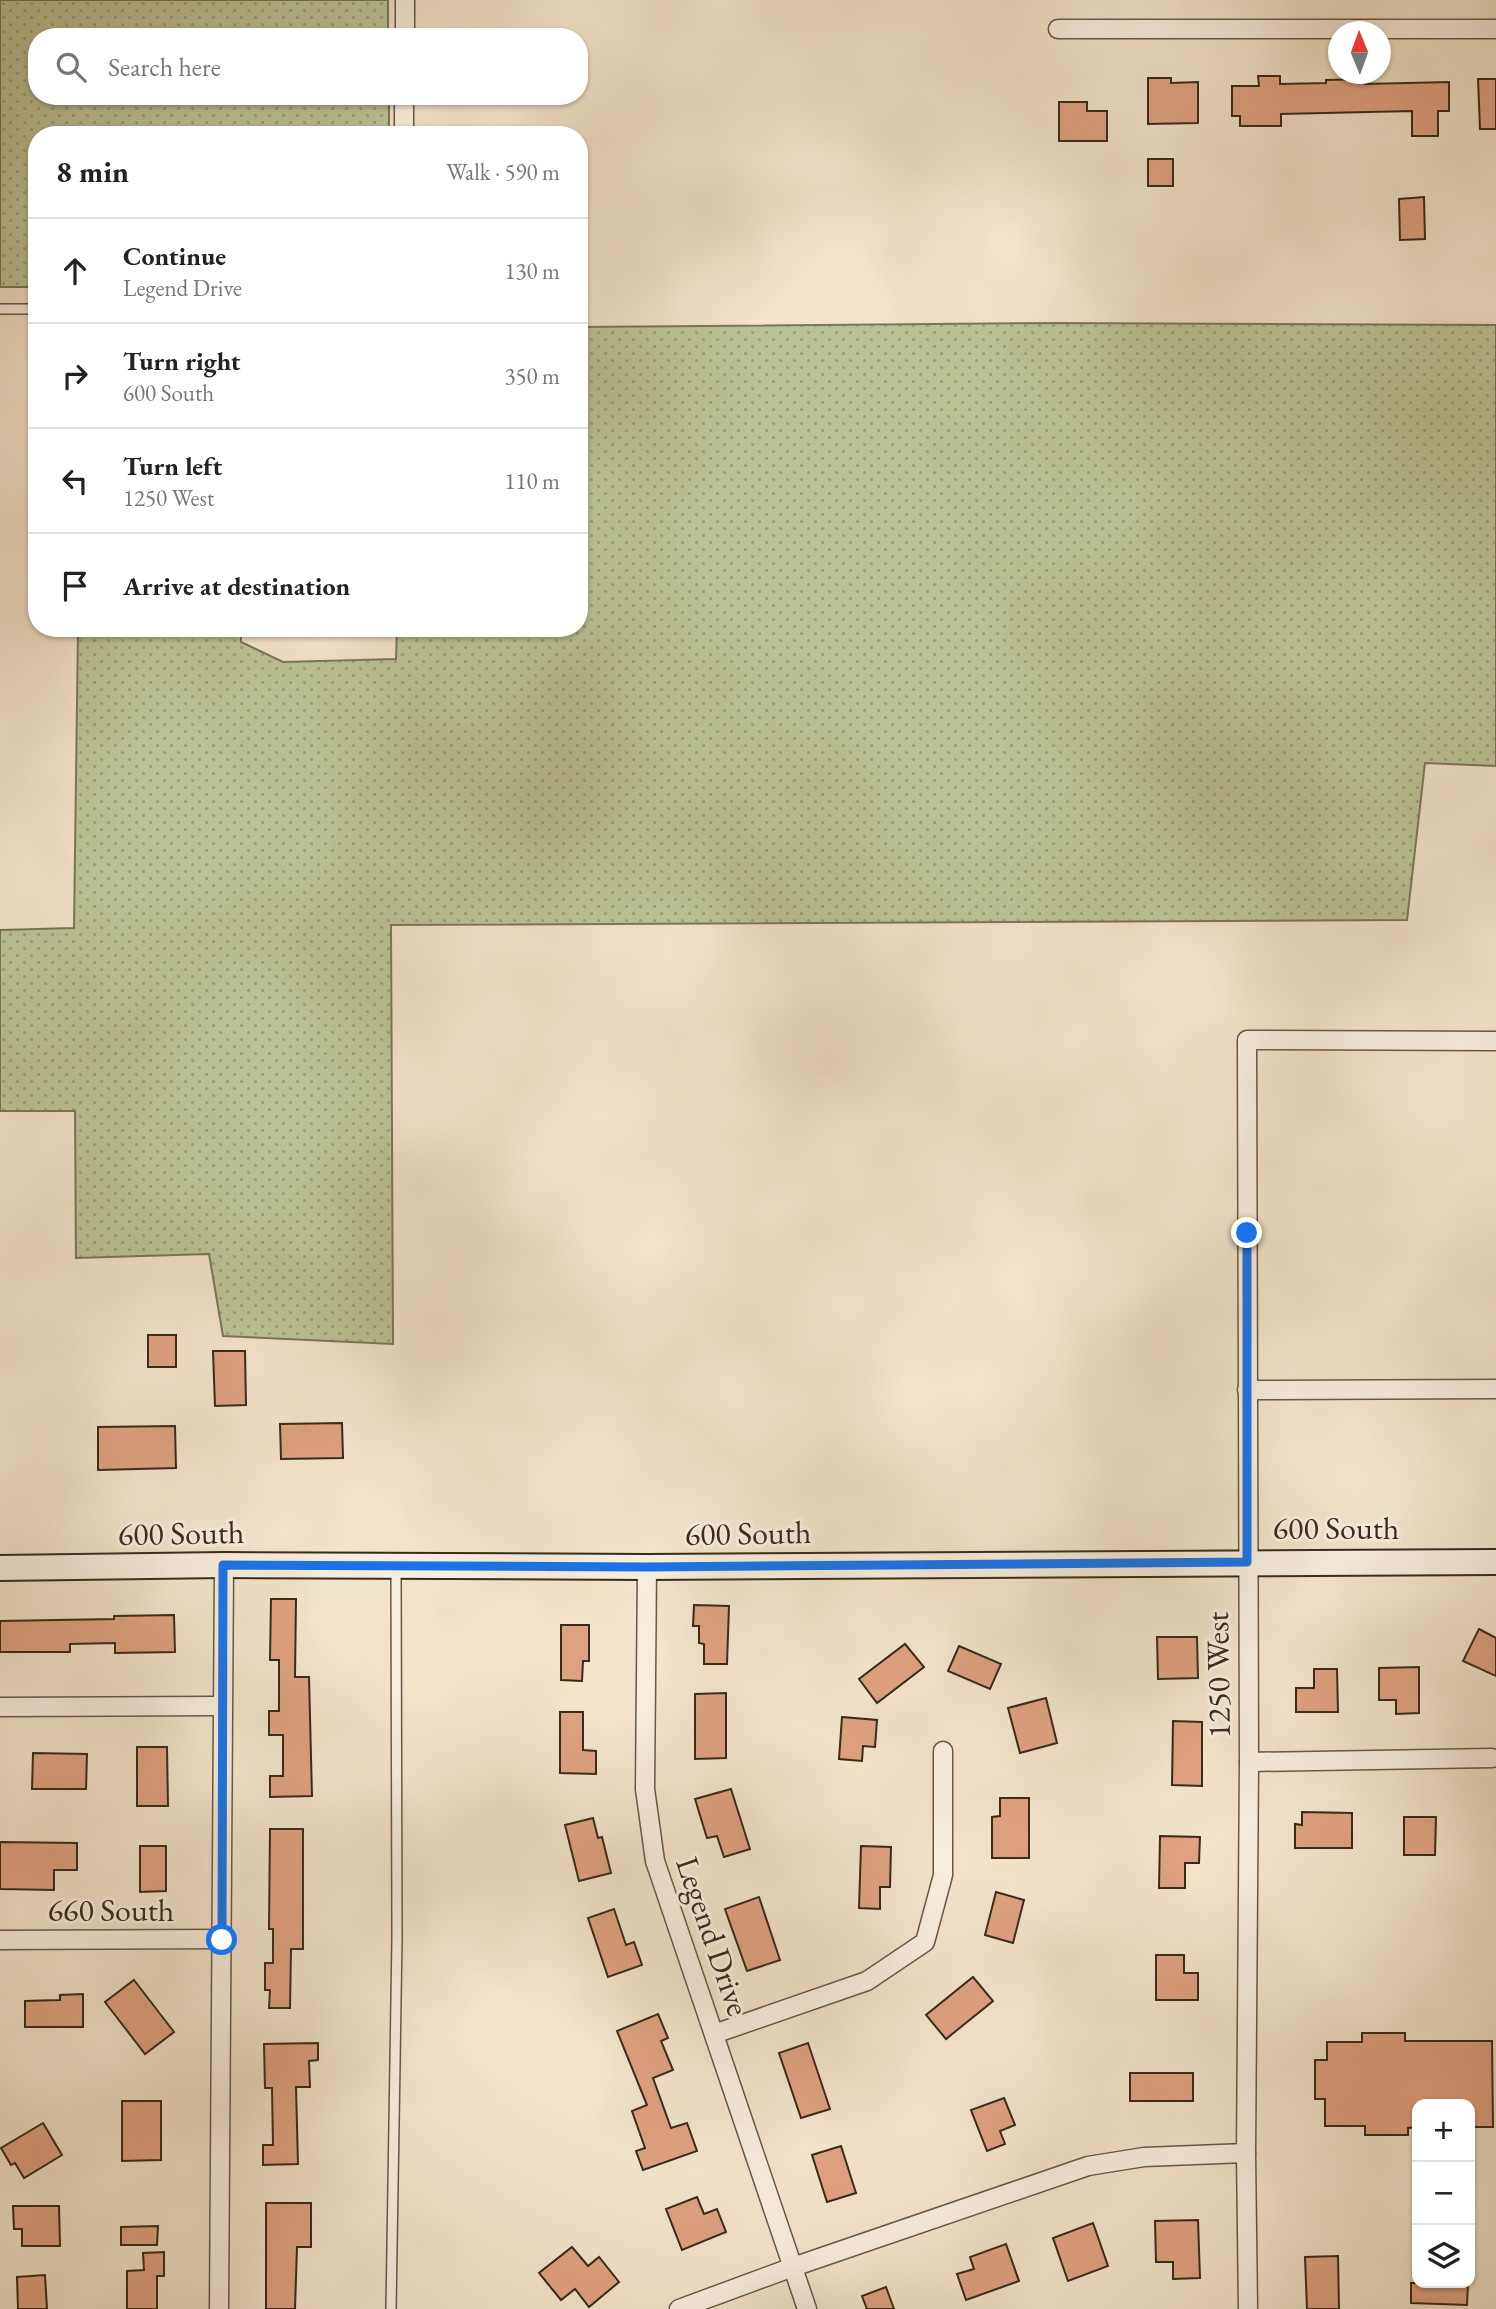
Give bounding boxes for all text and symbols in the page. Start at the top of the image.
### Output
north arrow [1328,21,1391,84]
search box [28,28,588,105]
icon: search [52,48,90,86]
text: Search here [108,50,221,84]
text: 8 min [56,152,129,191]
text: Walk · 590 m [446,157,560,187]
text: Continue [123,239,226,273]
icon: ahead [56,252,94,290]
text: 130 m [504,256,560,286]
text: Legend Drive [123,273,242,303]
text: Turn right [123,344,241,378]
icon: right [56,357,94,395]
text: 350 m [504,361,560,391]
text: 600 South [123,378,214,408]
text: Turn left [123,449,222,483]
icon: left [56,462,94,500]
text: 110 m [504,466,560,496]
text: 1250 West [123,483,214,513]
icon: arrive [56,567,94,605]
text: Arrive at destination [123,569,350,603]
route end [1231,1217,1262,1248]
street label: 600 South [1273,1507,1399,1549]
street label: 600 South [117,1511,245,1555]
street label: 600 South [684,1511,812,1555]
street label: 1250 West [1196,1611,1240,1739]
street label: Legend Drive [666,1851,760,2021]
street label: 660 South [48,1889,174,1931]
route start [206,1924,237,1955]
map controls [1412,2099,1475,2288]
button: + [1412,2099,1475,2162]
button: − [1412,2162,1475,2225]
button: layers [1412,2225,1475,2288]

